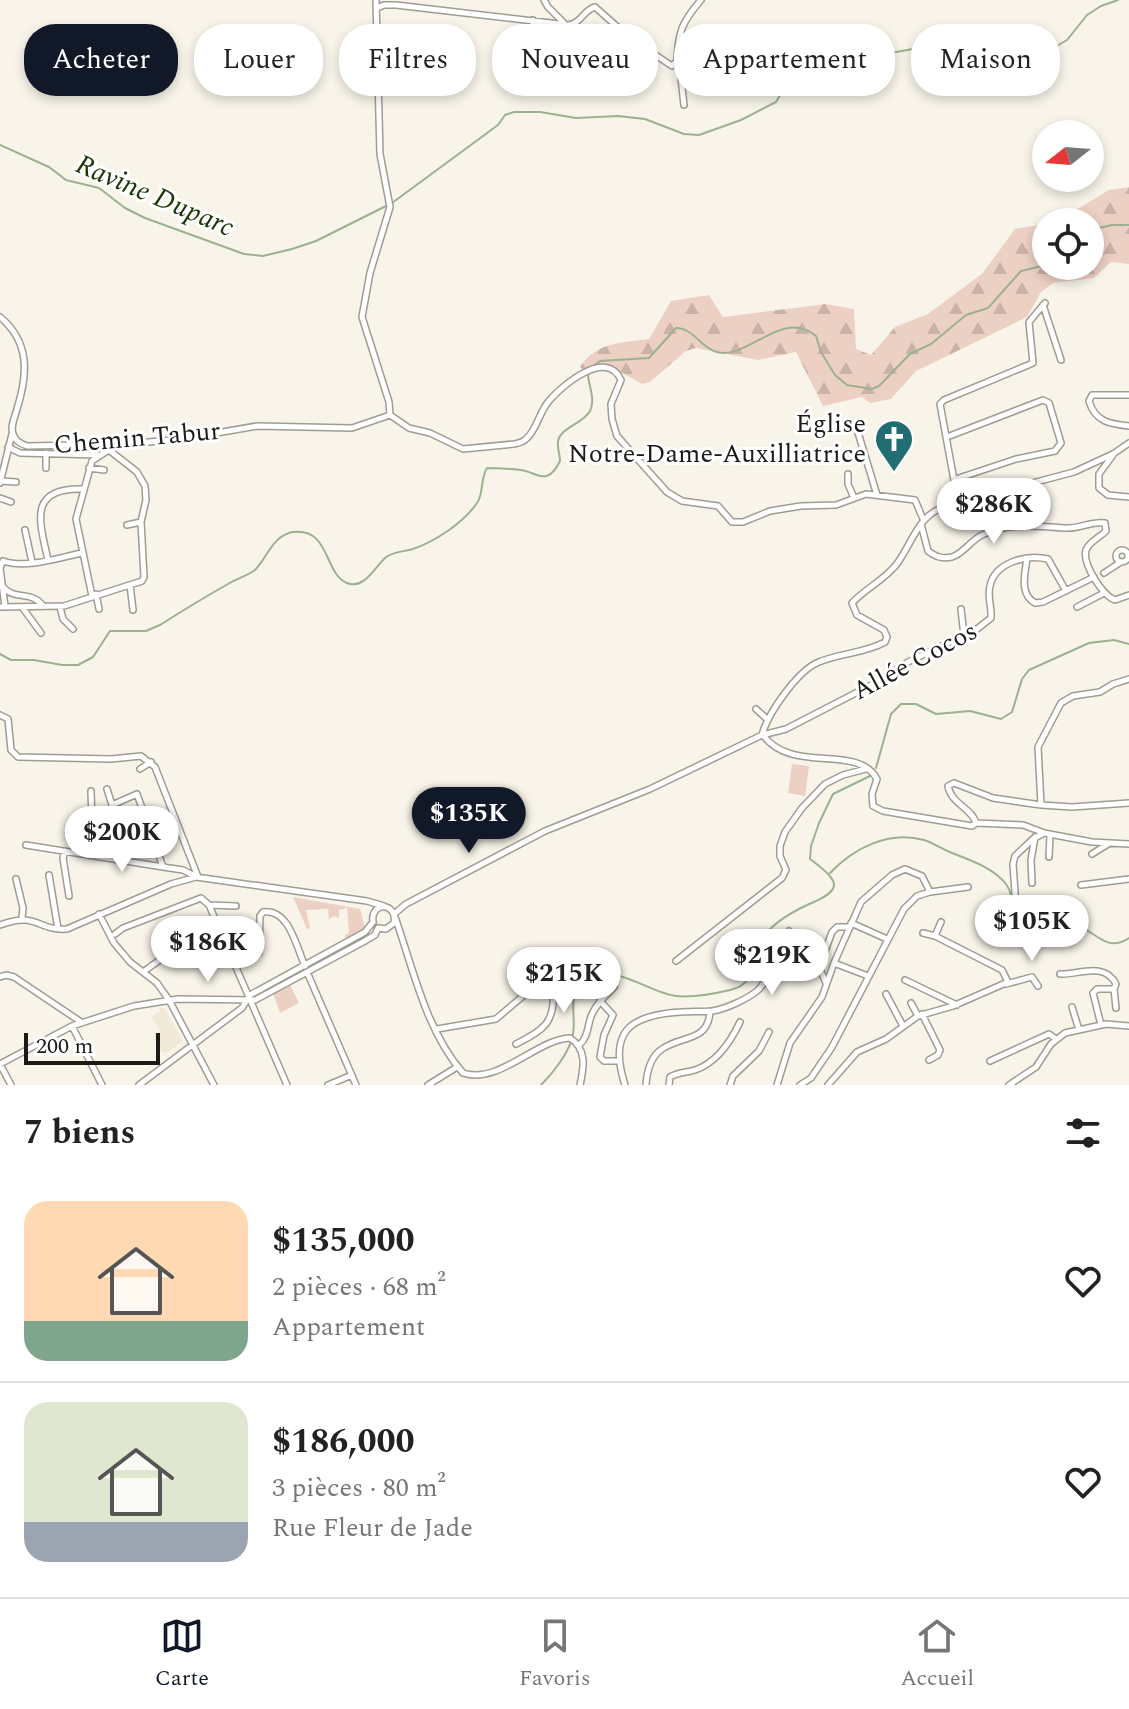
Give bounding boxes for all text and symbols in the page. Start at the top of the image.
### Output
chip: Acheter [24,24,178,96]
chip: Louer [194,24,323,96]
chip: Filtres [339,24,476,96]
chip: Nouveau [492,24,658,96]
chip: Appartement [674,24,895,96]
chip: Maison [911,24,1060,96]
north arrow [1032,120,1104,192]
map controls [1032,120,1104,280]
water label: Ravine Duparc [69,143,241,249]
button: locate [1032,208,1104,280]
place label: Église Notre-Dame-Auxilliatrice [568,404,866,474]
street label: Chemin Tabur [52,411,222,465]
church icon: Église Notre-Dame-Auxilliatrice [873,418,915,473]
pin: $286K [938,478,1050,546]
text: $286K [955,484,1033,524]
street label: Allée Cocos [845,611,985,711]
pin: $135K [413,787,525,855]
text: $135K [430,793,508,833]
pin: $200K [66,806,178,874]
text: $200K [83,812,161,852]
pin: $105K [976,895,1088,963]
text: $105K [993,901,1071,941]
pin: $186K [152,916,264,984]
text: $186K [169,922,247,962]
pin: $219K [716,929,828,997]
text: $219K [733,935,811,975]
pin: $215K [508,947,620,1015]
text: $215K [525,953,603,993]
scale bar [24,1029,160,1065]
text: 200 m [36,1030,93,1063]
text: 7 biens [24,1107,135,1159]
icon: filters [1061,1111,1105,1155]
text: $135,000 [272,1215,415,1267]
icon: home [88,1233,184,1329]
icon: heart [1061,1259,1105,1303]
text: 2 pièces · 68 m² [272,1267,446,1307]
text: Appartement [272,1307,425,1347]
text: $186,000 [272,1416,415,1468]
icon: home [88,1434,184,1530]
icon: heart [1061,1460,1105,1504]
text: 3 pièces · 80 m² [272,1468,446,1508]
text: Rue Fleur de Jade [272,1508,473,1548]
tab: Carte [155,1614,209,1695]
tab: Favoris [519,1614,590,1695]
tab: Accueil [900,1614,974,1695]

